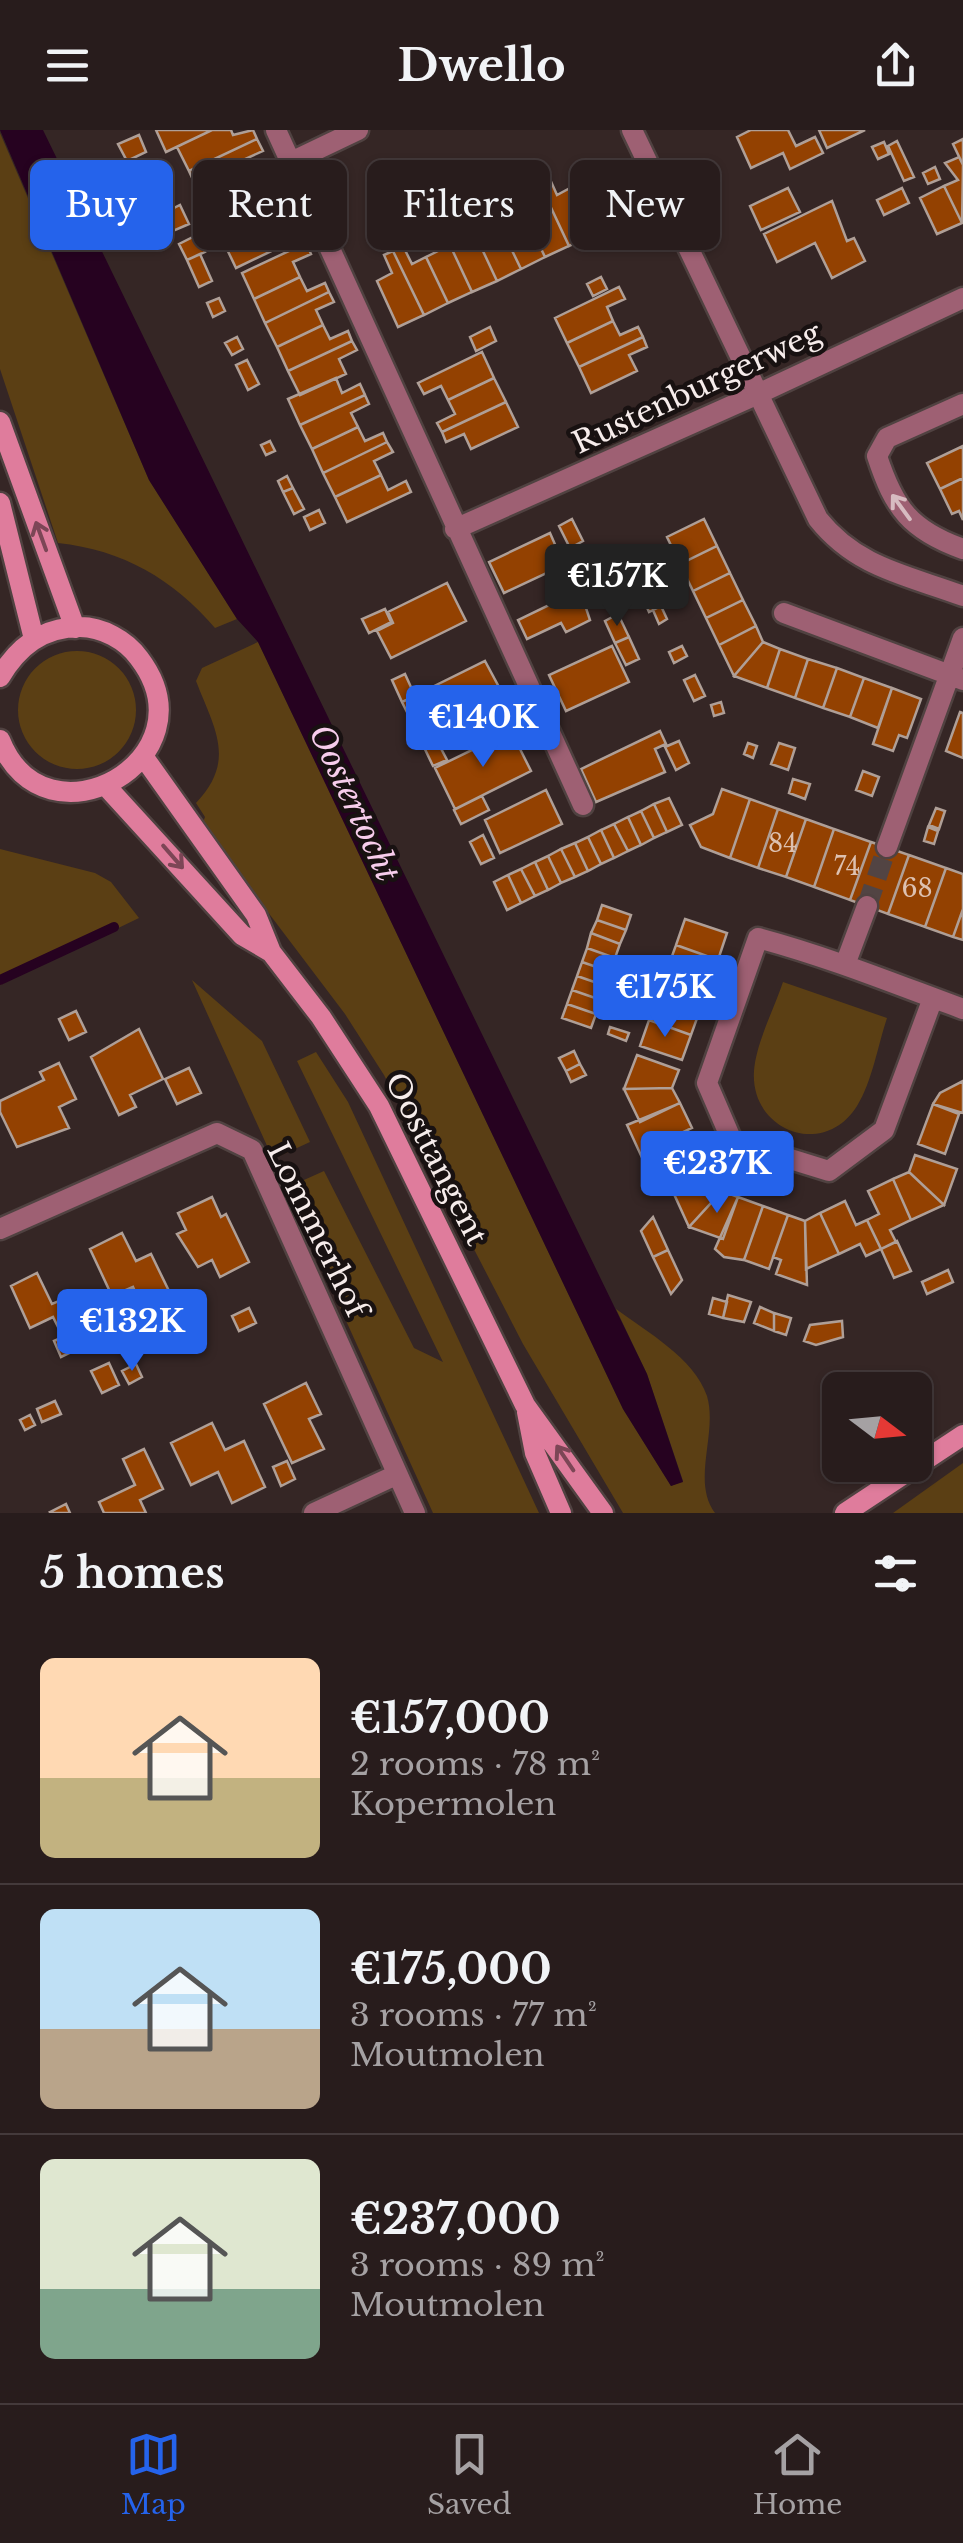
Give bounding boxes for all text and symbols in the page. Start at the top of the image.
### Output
text: Dwello [397,37,566,93]
icon: menu [40,38,95,93]
icon: share [868,38,923,93]
chip: Buy [30,160,173,250]
chip: Rent [193,160,347,250]
chip: Filters [367,160,550,250]
chip: New [570,160,720,250]
street label: Rustenburgerweg [567,313,828,461]
one-way arrow [891,494,912,521]
one-way arrow [31,522,49,553]
pin: €157K [547,544,687,629]
text: €157K [567,556,667,596]
pin: €140K [413,685,553,770]
text: €140K [428,697,538,737]
water label: Oostertocht [300,718,408,888]
house number: 84 [768,828,798,859]
one-way arrow [162,844,185,869]
house number: 74 [834,851,860,882]
house number: 68 [901,873,933,904]
pin: €175K [595,955,735,1040]
text: €175K [615,967,715,1007]
street label: Oosttangent [377,1066,496,1252]
pin: €237K [647,1131,787,1216]
street label: Lommerhof [259,1136,377,1327]
text: €237K [663,1143,771,1183]
pin: €132K [62,1289,202,1374]
text: €132K [79,1301,185,1341]
north arrow [822,1372,932,1482]
map controls [822,1372,932,1482]
one-way arrow [555,1445,576,1473]
icon: filters [868,1546,923,1601]
text: 5 homes [40,1547,224,1599]
text: €157,000 [350,1692,550,1744]
icon: home [120,1698,240,1818]
text: 2 rooms · 78 m² [350,1744,600,1784]
text: Kopermolen [350,1784,556,1824]
text: €175,000 [350,1943,552,1995]
icon: home [120,1949,240,2069]
text: 3 rooms · 77 m² [350,1995,597,2035]
text: Moutmolen [350,2035,545,2075]
text: €237,000 [350,2193,561,2245]
icon: home [120,2199,240,2319]
text: 3 rooms · 89 m² [350,2245,605,2285]
text: Moutmolen [350,2285,545,2325]
tab: Map [121,2427,186,2522]
tab: Saved [427,2427,511,2522]
tab: Home [753,2427,842,2522]

